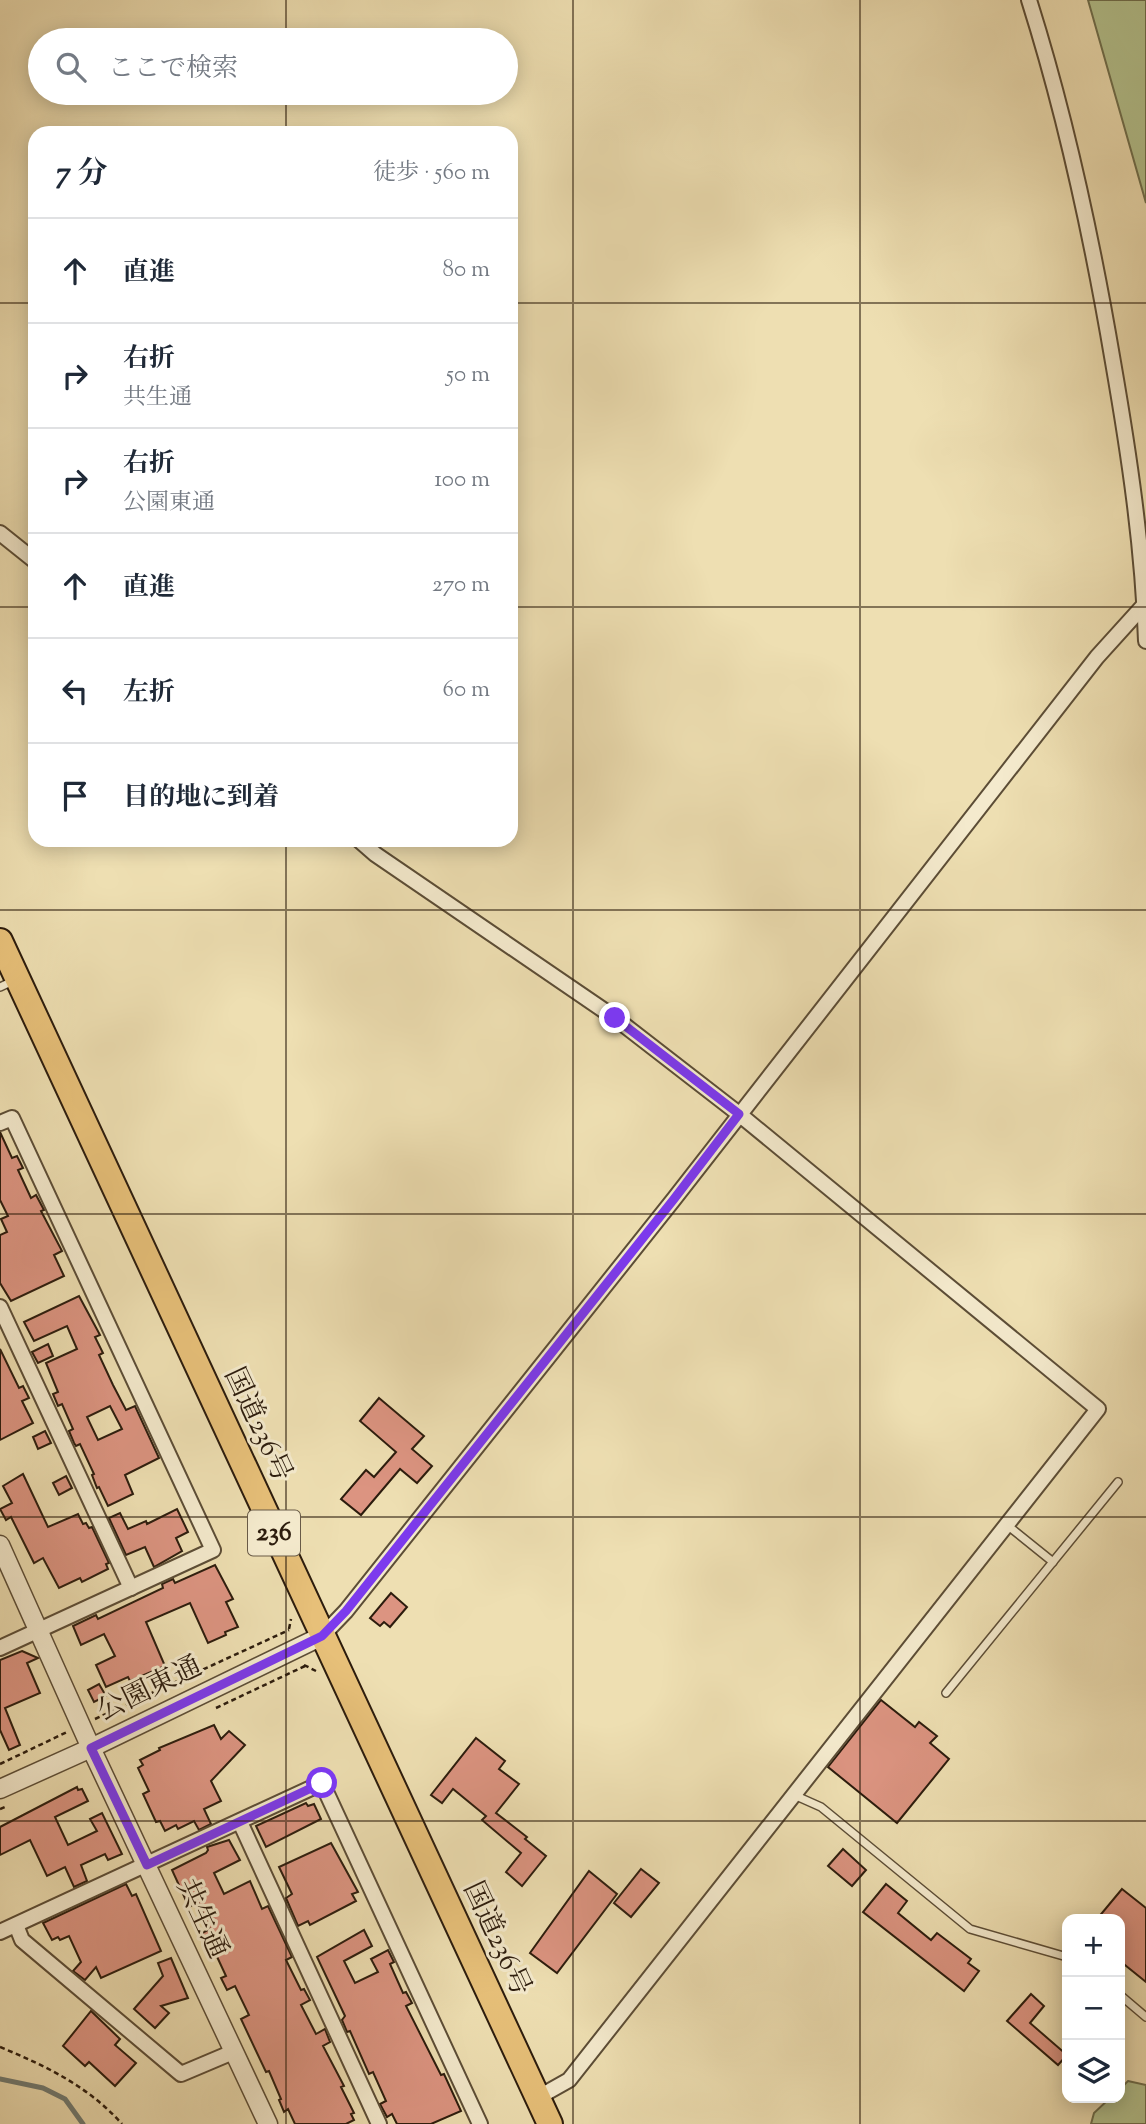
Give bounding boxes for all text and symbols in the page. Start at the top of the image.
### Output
search box [28,28,518,105]
icon: search [52,48,90,86]
text: ここで検索 [108,51,238,88]
text: 7 分 [56,153,107,196]
text: 徒歩 · 560 m [373,157,490,190]
icon: ahead [56,252,94,290]
text: 80 m [442,254,490,287]
text: 直進 [123,255,175,292]
text: 右折 [123,341,175,378]
icon: right [56,357,94,395]
text: 50 m [446,359,490,392]
text: 共生通 [123,382,192,415]
text: 右折 [123,446,175,483]
icon: right [56,462,94,500]
text: 100 m [434,464,490,497]
text: 公園東通 [123,487,215,520]
icon: ahead [56,567,94,605]
text: 270 m [432,569,490,602]
text: 直進 [123,570,175,607]
icon: left [56,672,94,710]
text: 60 m [442,674,490,707]
text: 左折 [123,675,175,712]
icon: arrive [56,777,94,815]
text: 目的地に到着 [123,780,279,817]
route end [599,1002,630,1033]
street label: 国道236号 [213,1361,301,1489]
road number: 236 [248,1510,300,1556]
street label: 公園東通 [91,1647,209,1733]
route start [306,1767,337,1798]
street label: 共生通 [165,1872,237,1966]
street label: 国道236号 [452,1875,540,2003]
map controls [1062,1914,1125,2103]
button: + [1062,1914,1125,1977]
button: − [1062,1977,1125,2040]
button: layers [1062,2040,1125,2103]

